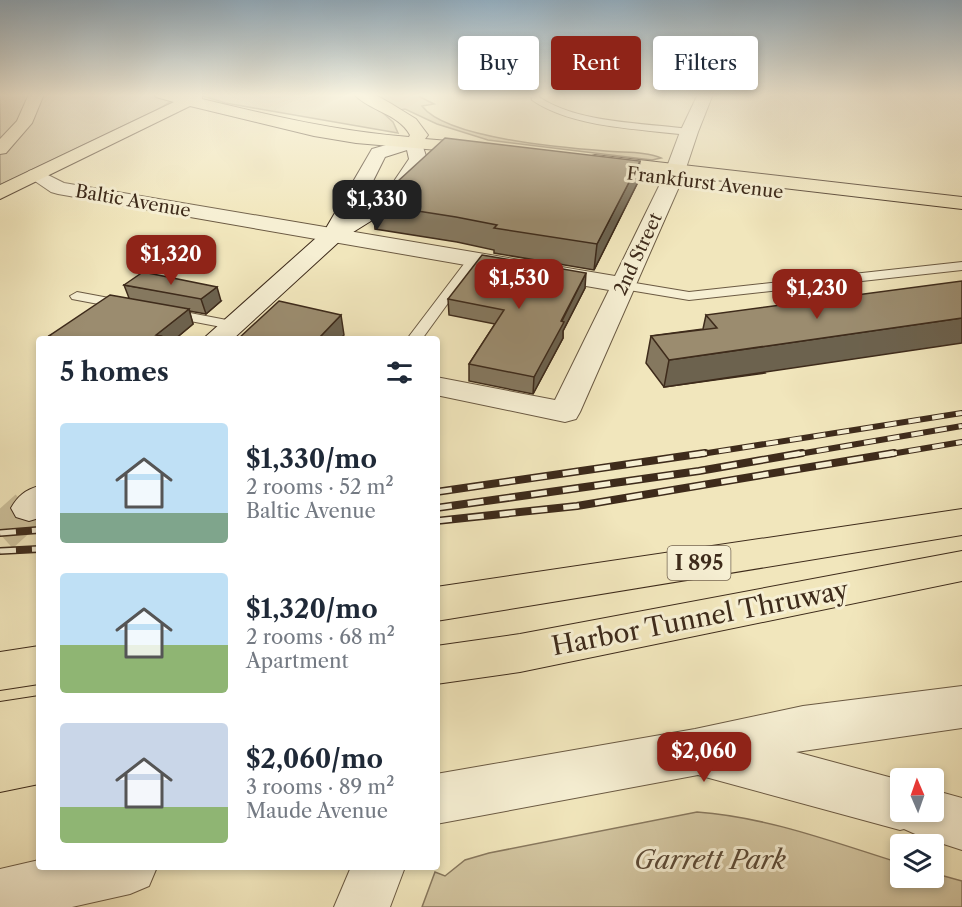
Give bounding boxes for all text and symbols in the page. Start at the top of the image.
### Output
chip: Buy [458,36,539,90]
chip: Rent [551,36,641,90]
chip: Filters [653,36,758,90]
street label: Frankfurst Avenue [625,162,785,204]
street label: Baltic Avenue [74,180,192,222]
pin: $1,330 [328,180,426,231]
text: $1,330 [346,187,408,211]
street label: 2nd Street [609,209,667,299]
pin: $1,320 [122,235,220,286]
text: $1,320 [140,242,202,266]
pin: $1,530 [470,259,568,310]
text: $1,530 [489,266,549,290]
pin: $1,230 [768,269,866,320]
text: $1,230 [786,276,848,300]
text: 5 homes [60,356,169,388]
icon: filters [383,356,416,389]
text: $1,330/mo [246,443,377,475]
icon: home [108,447,180,519]
text: 2 rooms · 52 m² [246,475,394,499]
text: Baltic Avenue [246,499,376,523]
road number: I 895 [668,546,730,580]
street label: Harbor Tunnel Thruway [549,573,852,662]
text: $1,320/mo [246,593,378,625]
icon: home [108,597,180,669]
text: 2 rooms · 68 m² [246,625,395,649]
text: Apartment [246,649,349,673]
pin: $2,060 [655,732,753,783]
text: $2,060 [671,739,737,763]
text: $2,060/mo [246,743,383,775]
icon: home [108,747,180,819]
north arrow [890,768,944,822]
map controls [890,768,944,888]
text: 3 rooms · 89 m² [246,775,394,799]
text: Maude Avenue [246,799,388,823]
button: layers [890,834,944,888]
park label: Garrett Park [634,844,786,876]

